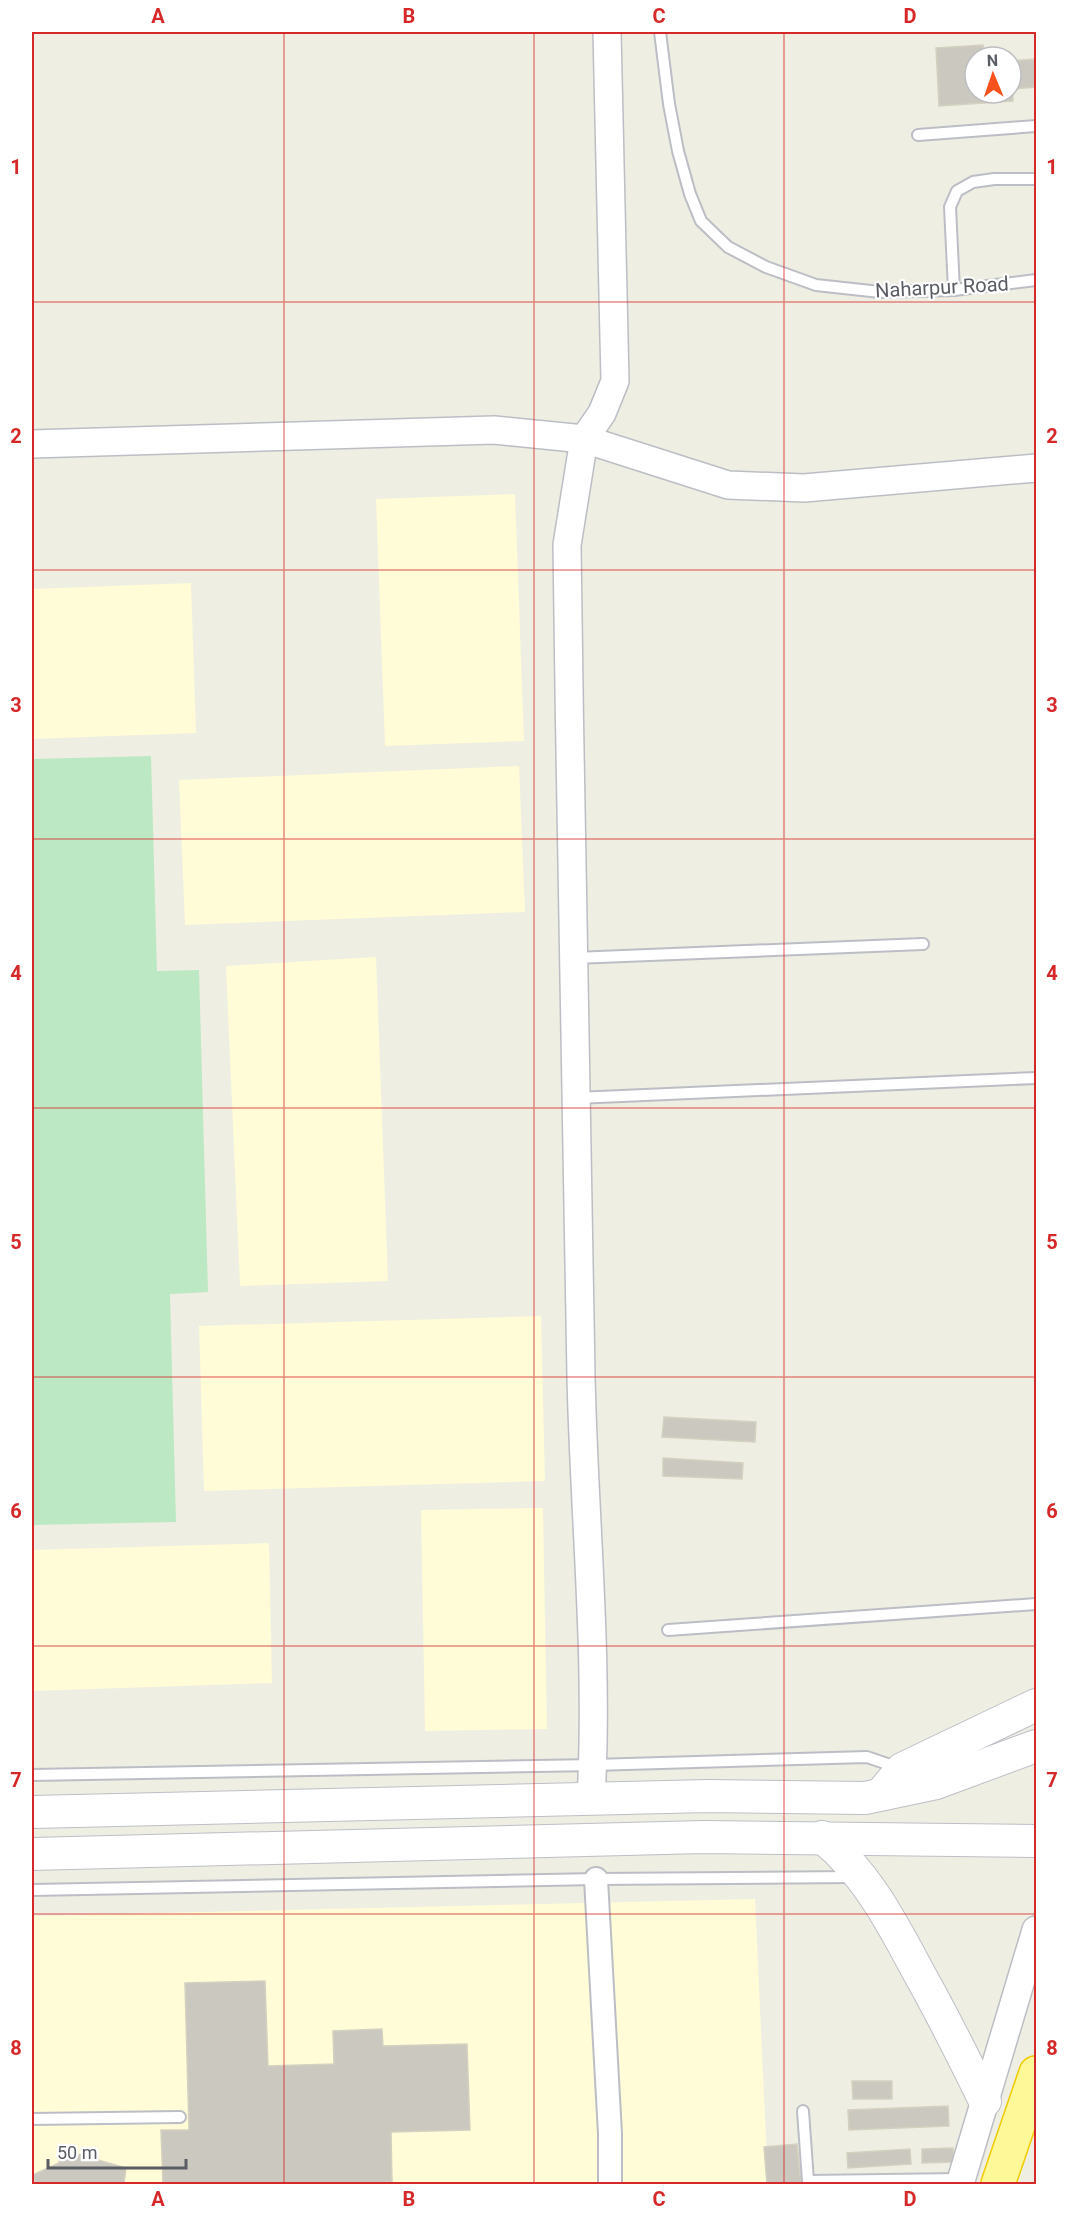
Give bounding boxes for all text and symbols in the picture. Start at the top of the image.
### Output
text: A [151,4,165,28]
text: B [403,4,415,28]
text: C [652,4,666,28]
text: D [904,4,917,28]
north arrow [963,45,1023,105]
text: N [987,51,998,70]
text: 1 [10,155,22,179]
text: 1 [1046,155,1058,179]
street label: Naharpur Road [875,272,1009,302]
text: 2 [10,424,22,448]
text: 2 [1046,424,1058,448]
text: 3 [10,693,22,717]
text: 3 [1046,693,1058,717]
text: 4 [10,961,22,985]
text: 4 [1046,961,1058,985]
text: 5 [10,1230,22,1254]
text: 5 [1046,1230,1058,1254]
text: 6 [10,1499,22,1523]
text: 6 [1046,1499,1058,1523]
text: 7 [10,1768,22,1792]
text: 7 [1046,1768,1058,1792]
text: 8 [10,2036,22,2060]
text: 8 [1046,2036,1058,2060]
scale bar [48,2132,186,2170]
text: 50 m [57,2142,97,2163]
text: A [151,2187,165,2211]
text: B [403,2187,415,2211]
text: C [652,2187,666,2211]
text: D [904,2187,917,2211]

